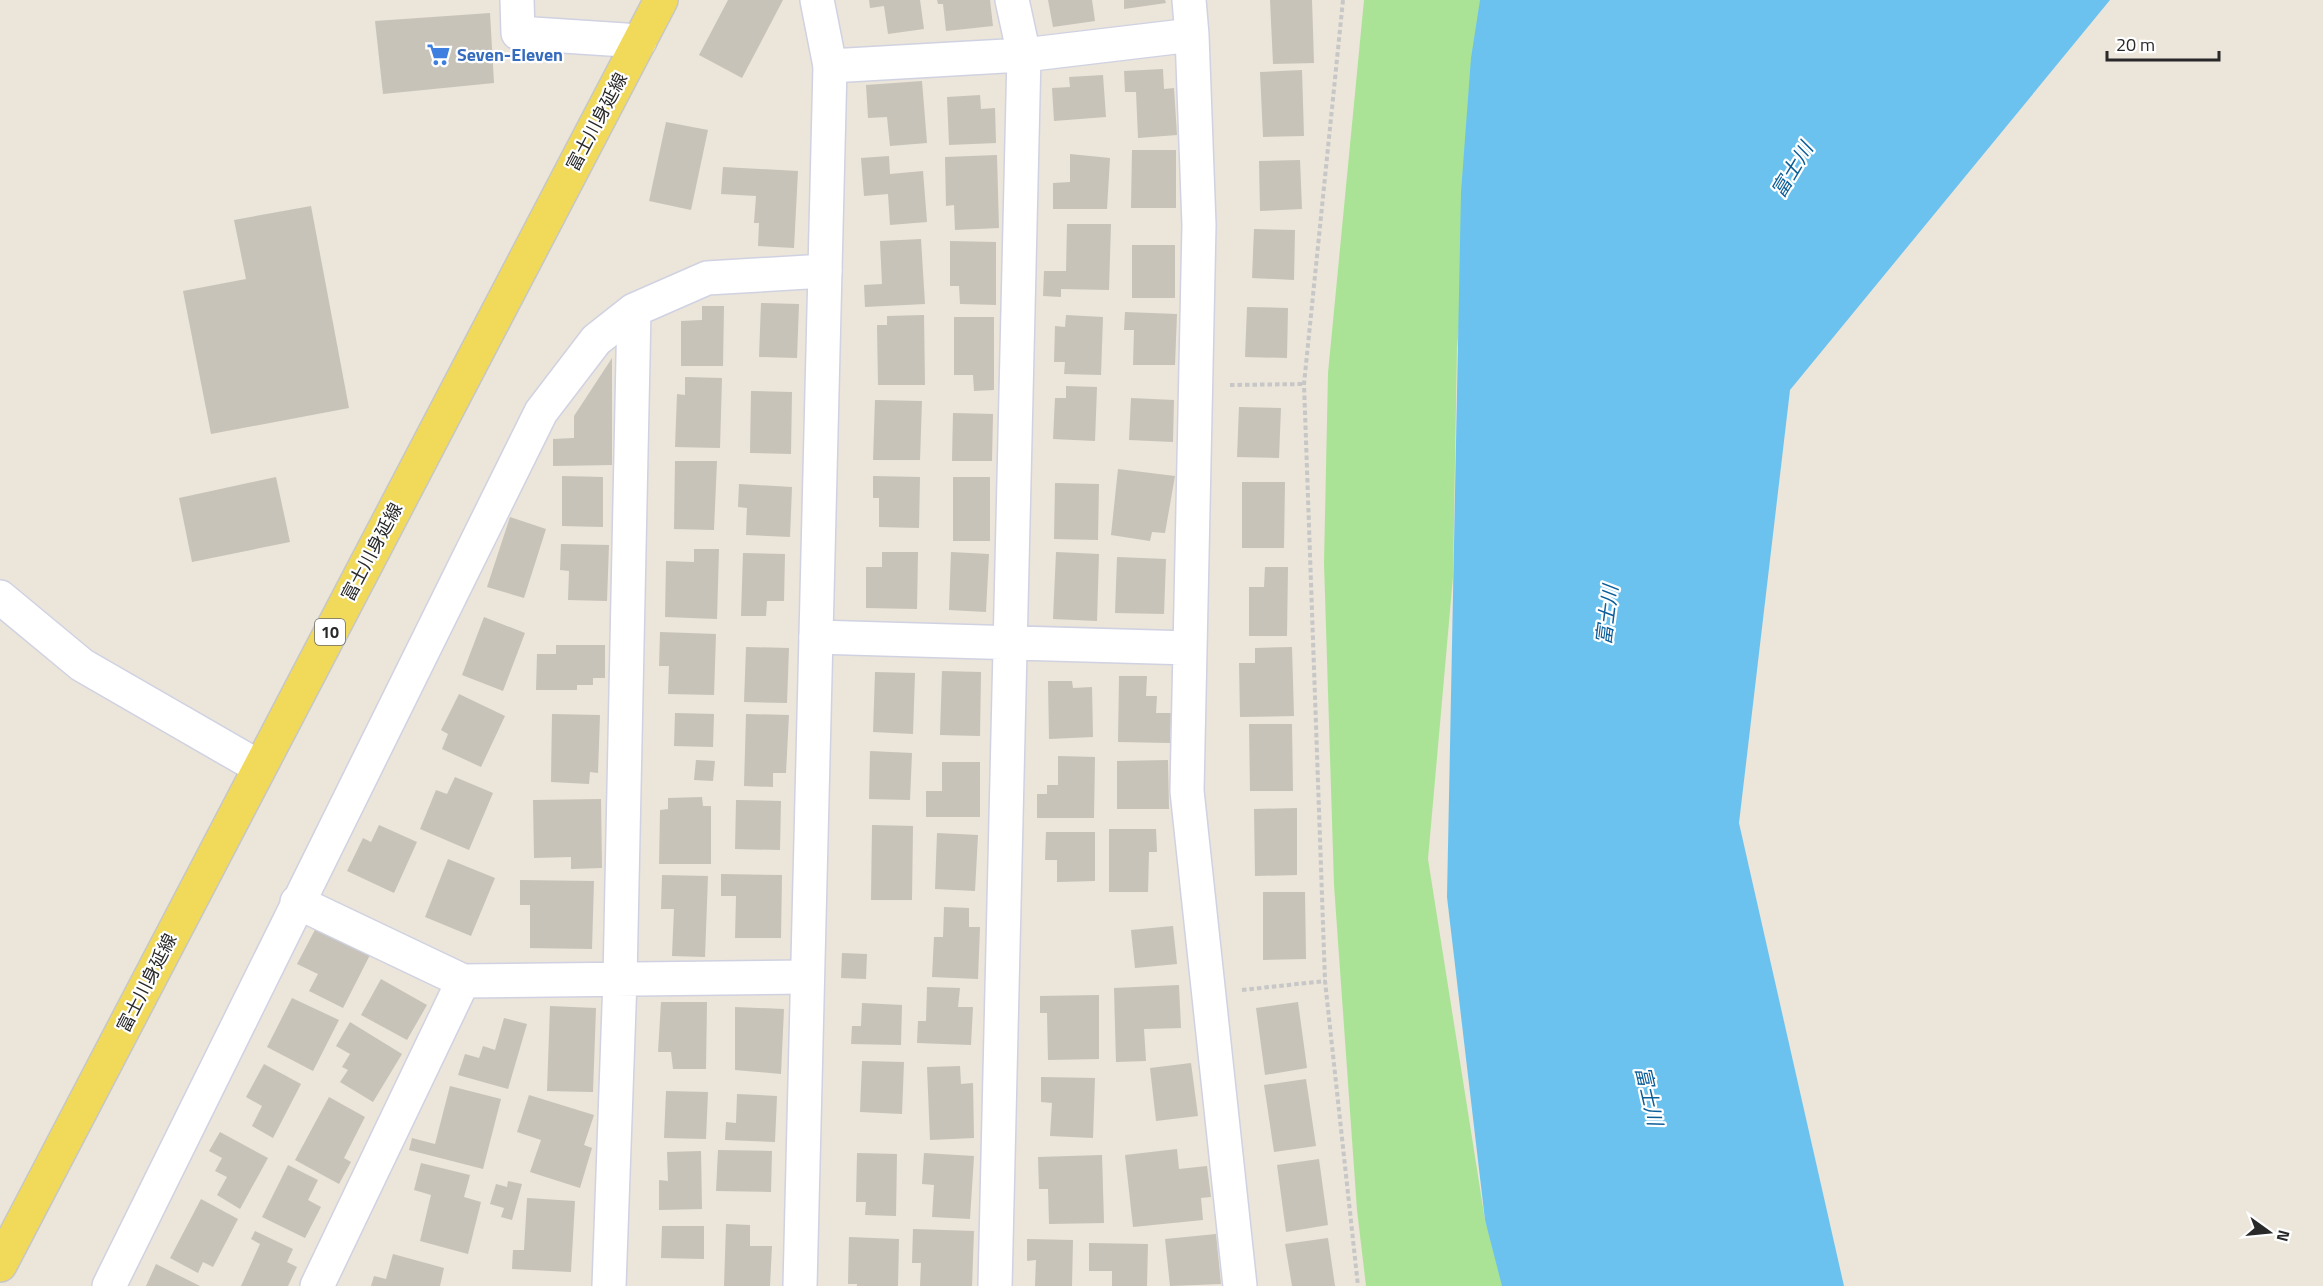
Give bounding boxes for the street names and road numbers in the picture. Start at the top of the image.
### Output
street label: 富士川身延線 [559,68,634,176]
street label: 富士川身延線 [334,498,409,606]
road number: 10 [315,619,345,645]
street label: 富士川身延線 [110,929,183,1037]

